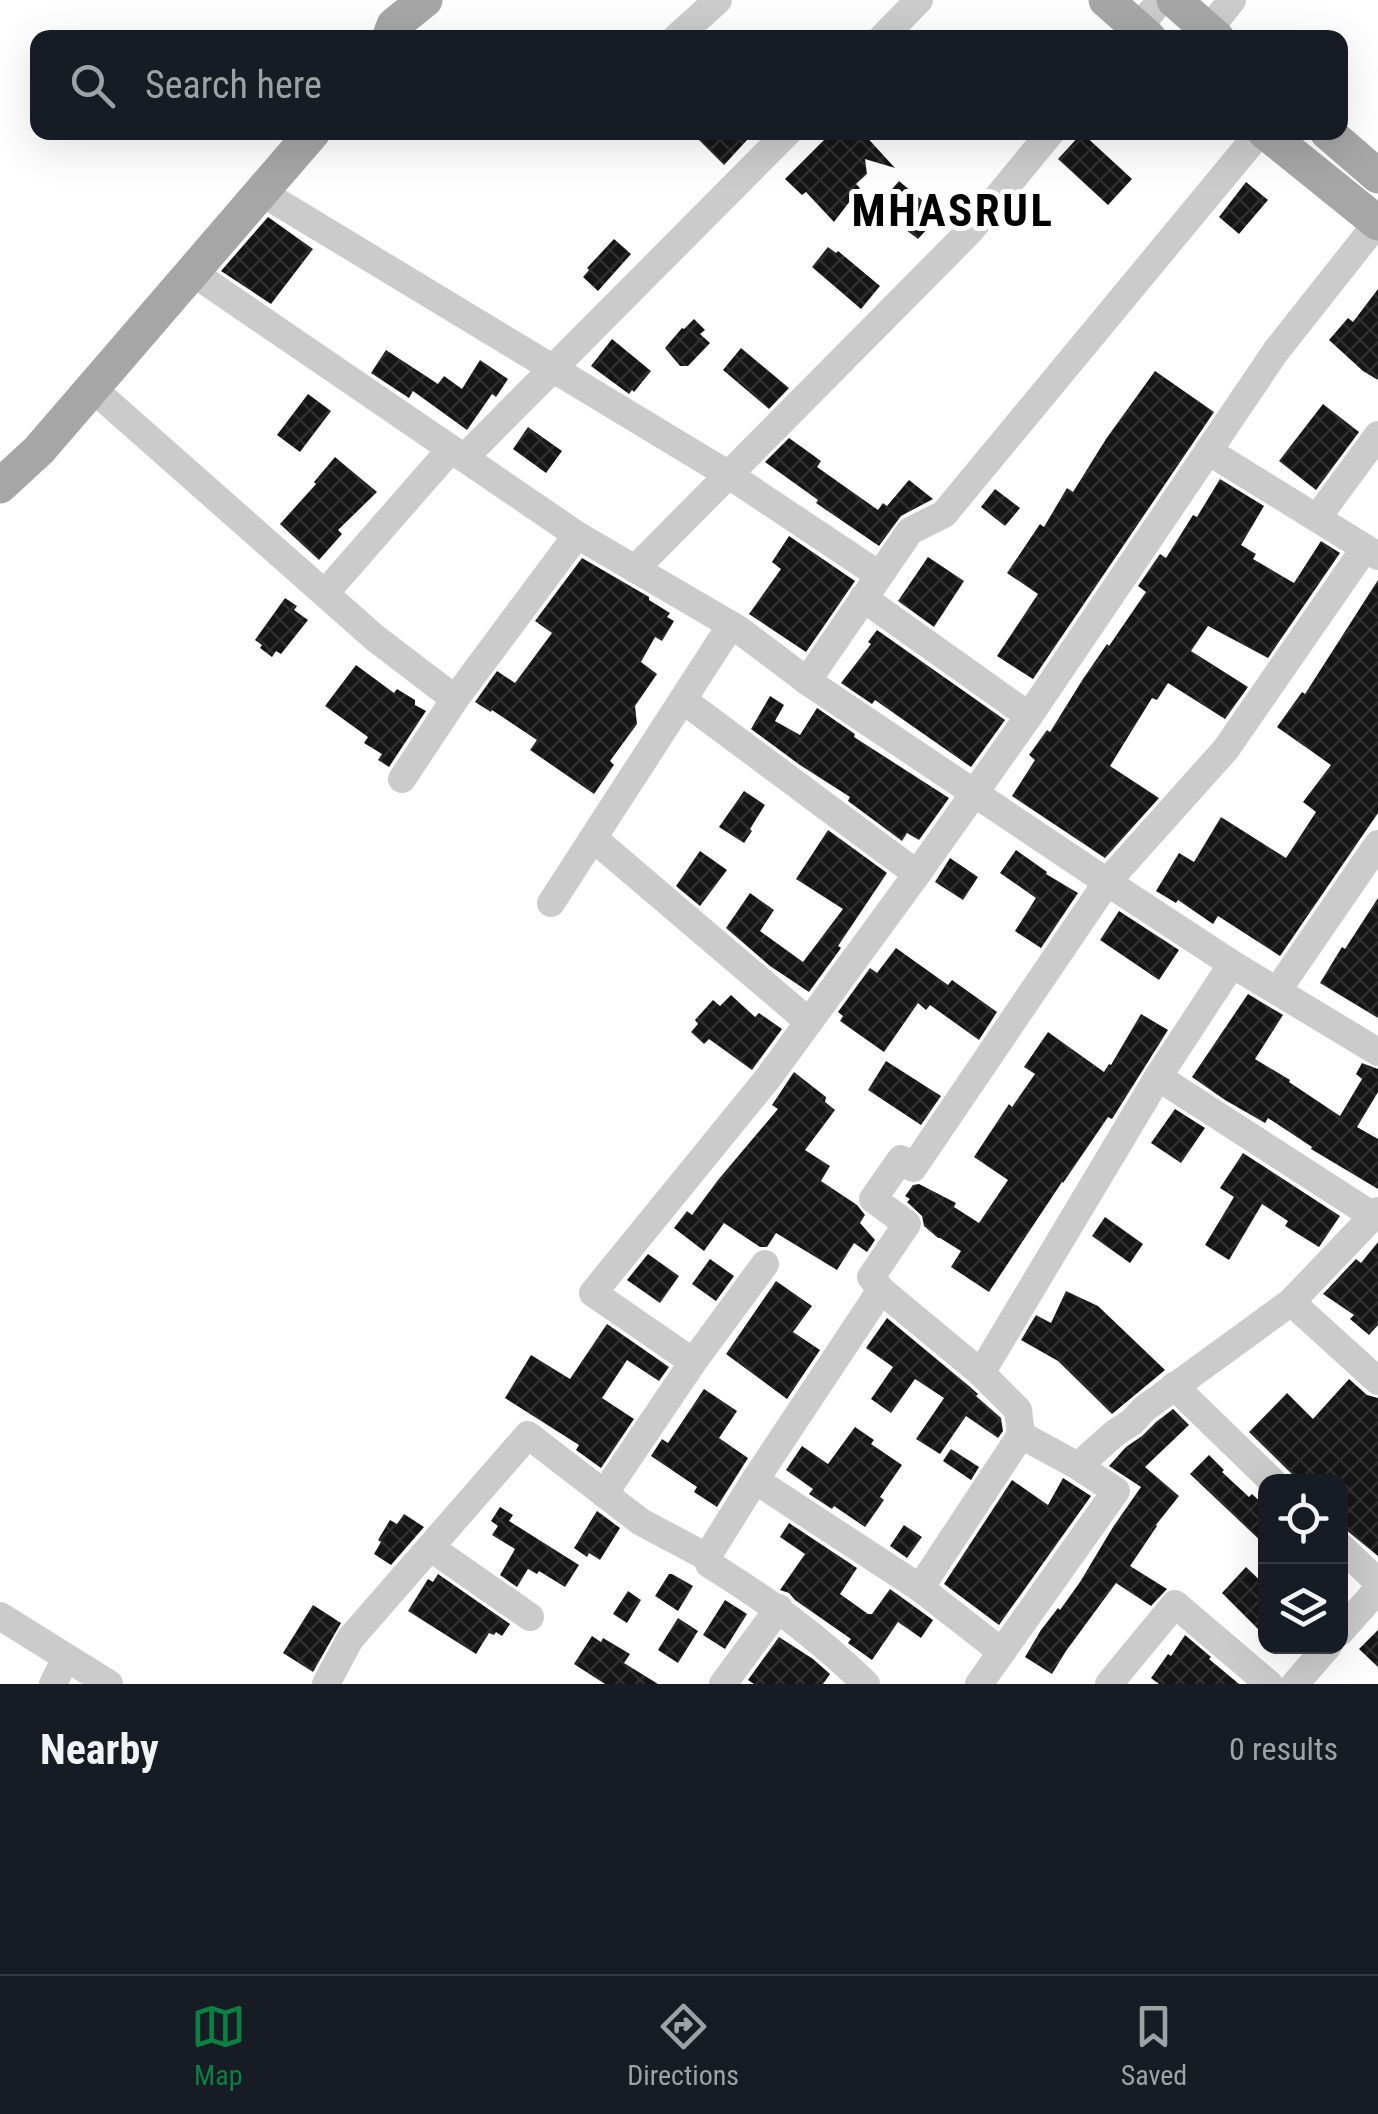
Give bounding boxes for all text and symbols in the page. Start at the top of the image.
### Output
search box [30,30,1348,140]
icon: search [65,58,120,113]
text: Search here [145,63,322,107]
district label: MHASRUL [852,184,1054,237]
map controls [1258,1474,1348,1654]
button: locate [1258,1474,1348,1564]
button: layers [1258,1564,1348,1654]
text: Nearby [40,1725,159,1774]
text: 0 results [1229,1730,1338,1768]
tab: Map [191,1999,246,2092]
tab: Directions [627,1999,739,2092]
tab: Saved [1121,1999,1187,2092]

